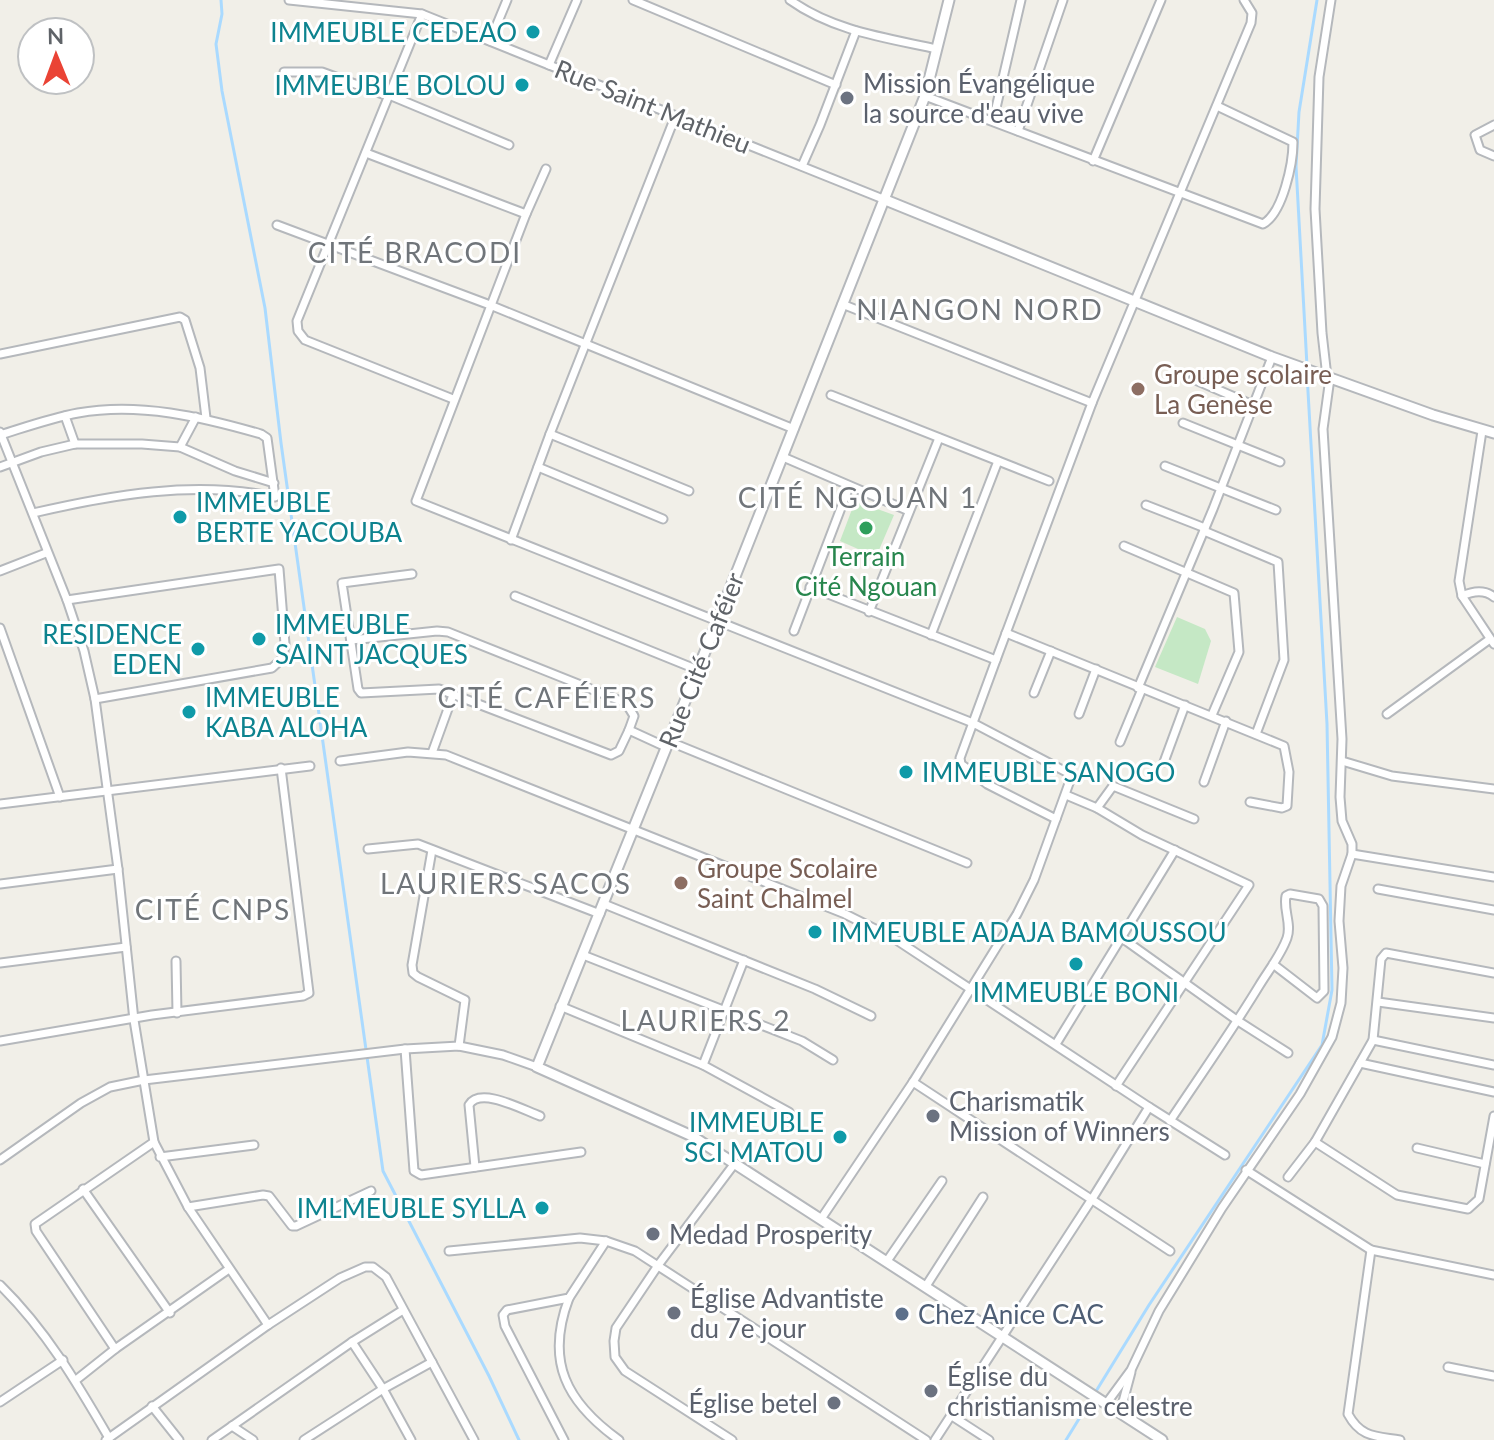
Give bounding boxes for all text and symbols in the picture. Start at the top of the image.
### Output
north arrow [16,16,96,96]
place label: IMMEUBLE CEDEAO [270,16,517,48]
text: N [47,22,64,49]
marker: IMMEUBLE CEDEAO [524,23,542,41]
street label: Rue Saint Mathieu [550,52,756,160]
place label: Mission Évangélique la source d'eau vive [863,67,1095,129]
place label: IMMEUBLE BOLOU [274,69,506,101]
marker: IMMEUBLE BOLOU [513,76,531,94]
marker: Mission Évangélique la source d'eau vive [838,89,856,107]
district label: CITÉ BRACODI [308,235,522,269]
district label: NIANGON NORD [856,292,1104,326]
place label: Groupe scolaire La Genèse [1154,358,1332,420]
marker: Groupe scolaire La Genèse [1129,380,1147,398]
district label: CITÉ NGOUAN 1 [738,480,978,514]
place label: IMMEUBLE BERTE YACOUBA [196,486,403,548]
marker: IMMEUBLE BERTE YACOUBA [171,508,189,526]
marker: Terrain Cité Ngouan [857,519,875,537]
place label: Terrain Cité Ngouan [795,540,937,602]
street label: Rue Cité Caféier [651,567,751,752]
place label: IMMEUBLE SAINT JACQUES [275,608,468,670]
place label: RESIDENCE EDEN [42,618,182,680]
marker: IMMEUBLE SAINT JACQUES [250,630,268,648]
marker: RESIDENCE EDEN [189,640,207,658]
district label: CITÉ CAFÉIERS [438,680,656,714]
place label: IMMEUBLE KABA ALOHA [205,681,368,743]
marker: IMMEUBLE KABA ALOHA [180,703,198,721]
place label: IMMEUBLE SANOGO [922,756,1175,788]
marker: IMMEUBLE SANOGO [897,763,915,781]
place label: Groupe Scolaire Saint Chalmel [697,852,878,914]
district label: LAURIERS SACOS [380,866,632,900]
marker: Groupe Scolaire Saint Chalmel [672,874,690,892]
district label: CITÉ CNPS [135,892,291,926]
place label: IMMEUBLE ADAJA BAMOUSSOU [831,916,1227,948]
marker: IMMEUBLE ADAJA BAMOUSSOU [806,923,824,941]
marker: IMMEUBLE BONI [1067,955,1085,973]
place label: IMMEUBLE BONI [973,976,1179,1008]
district label: LAURIERS 2 [620,1003,792,1037]
place label: Charismatik Mission of Winners [949,1085,1170,1147]
place label: IMMEUBLE SCI MATOU [684,1106,824,1168]
marker: Charismatik Mission of Winners [924,1107,942,1125]
marker: IMMEUBLE SCI MATOU [831,1128,849,1146]
place label: IMLMEUBLE SYLLA [297,1192,526,1224]
marker: IMLMEUBLE SYLLA [533,1199,551,1217]
place label: Medad Prosperity [669,1218,873,1250]
marker: Medad Prosperity [644,1225,662,1243]
place label: Église Advantiste du 7e jour [690,1282,884,1344]
place label: Chez Anice CAC [918,1298,1104,1330]
marker: Église Advantiste du 7e jour [665,1304,683,1322]
marker: Chez Anice CAC [893,1305,911,1323]
place label: Église du christianisme celestre [947,1360,1193,1422]
marker: Église du christianisme celestre [922,1382,940,1400]
place label: Église betel [689,1387,818,1419]
marker: Église betel [825,1394,843,1412]

